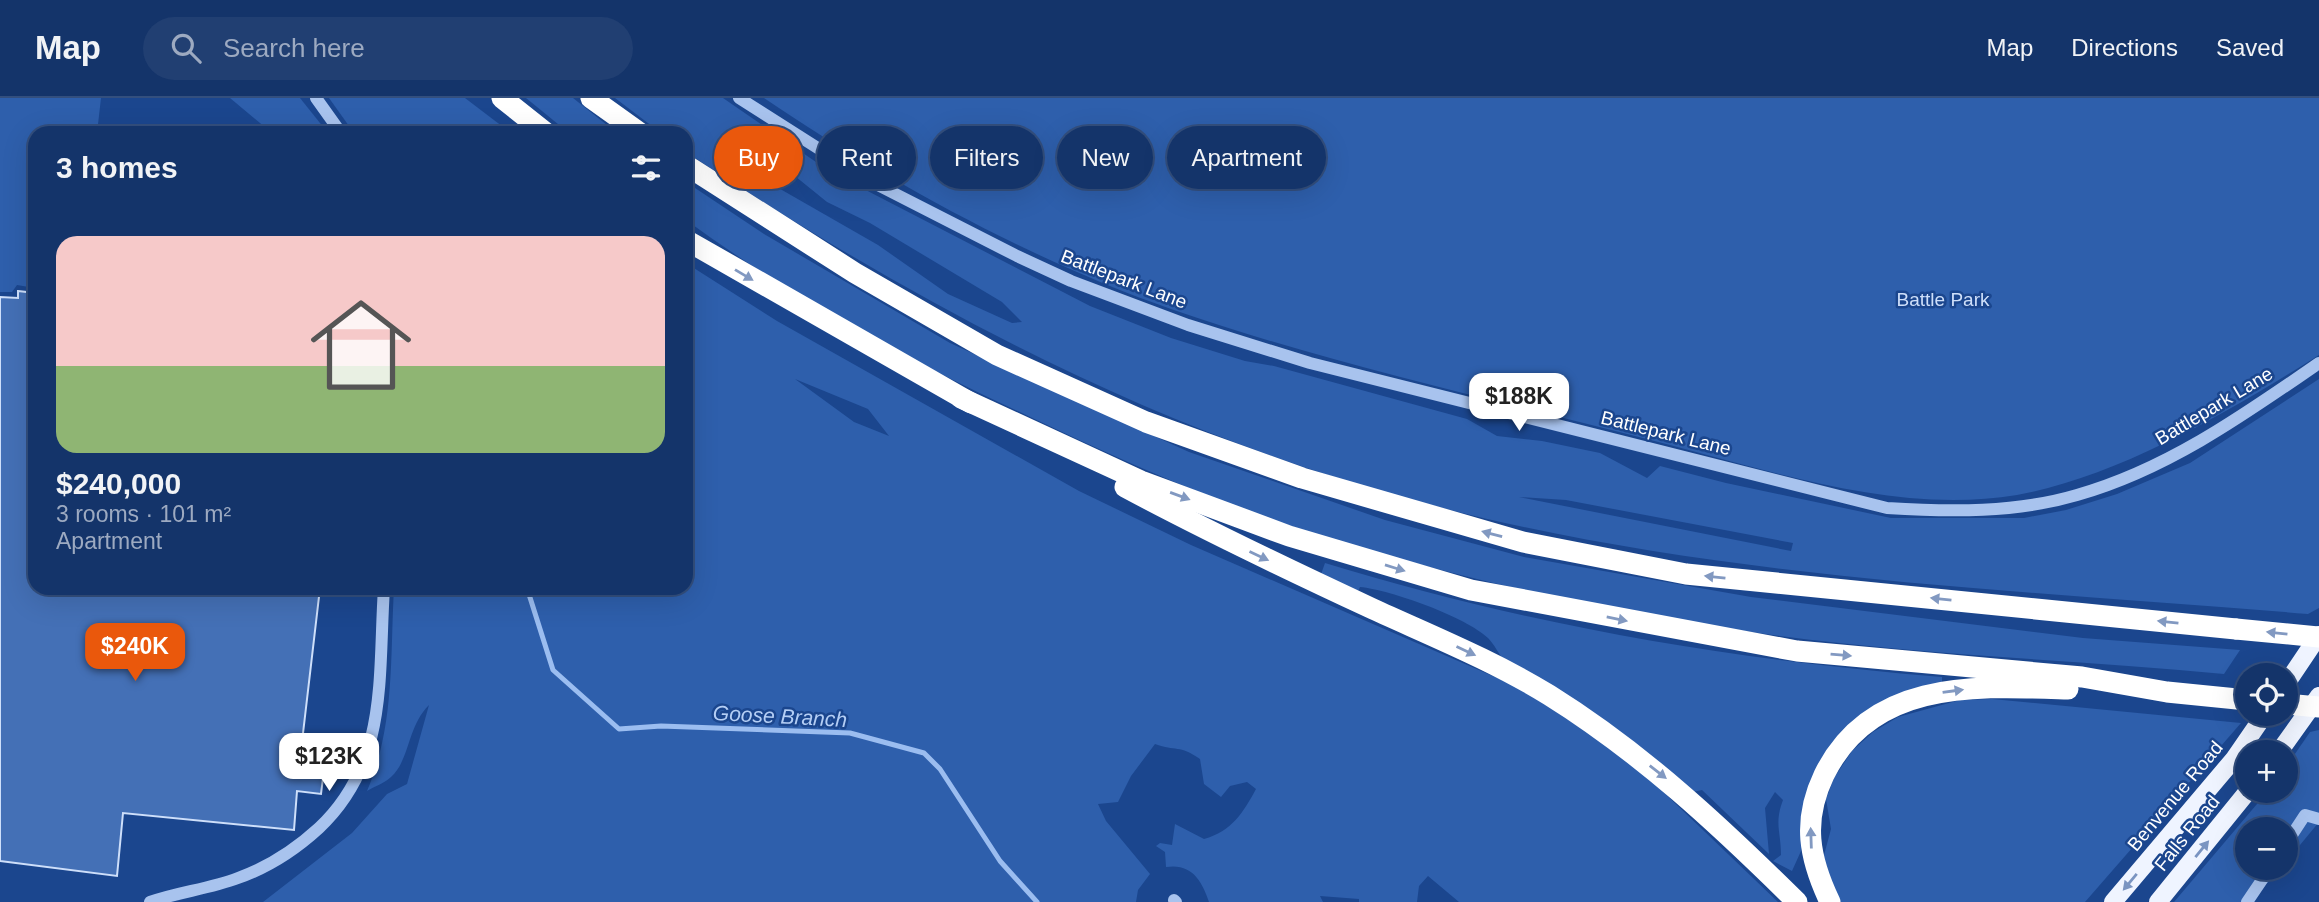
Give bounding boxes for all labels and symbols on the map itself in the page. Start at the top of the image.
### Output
street label: Battlepark Lane [1058,245,1190,313]
one-way arrow [735,269,754,281]
park label: Battle Park [1897,289,1990,310]
street label: Battlepark Lane [2152,363,2276,449]
pin: $188K [1470,374,1568,433]
street label: Battlepark Lane [1599,407,1733,459]
one-way arrow [1169,490,1190,501]
one-way arrow [1481,528,1503,539]
one-way arrow [1249,551,1269,562]
one-way arrow [1385,563,1406,573]
one-way arrow [1704,571,1726,582]
one-way arrow [1930,593,1952,604]
one-way arrow [1606,613,1628,624]
one-way arrow [2157,616,2179,627]
pin: $240K [86,624,184,683]
one-way arrow [2266,627,2288,638]
one-way arrow [1456,646,1476,657]
one-way arrow [1830,650,1852,661]
one-way arrow [1942,685,1964,696]
water label: Goose Branch [712,701,848,731]
pin: $123K [280,734,378,793]
street label: Benvenue Road [2123,737,2227,855]
one-way arrow [1649,765,1667,779]
street label: Falls Road [2150,791,2224,875]
one-way arrow [1805,826,1817,848]
one-way arrow [2194,841,2209,859]
one-way arrow [2123,873,2138,890]

